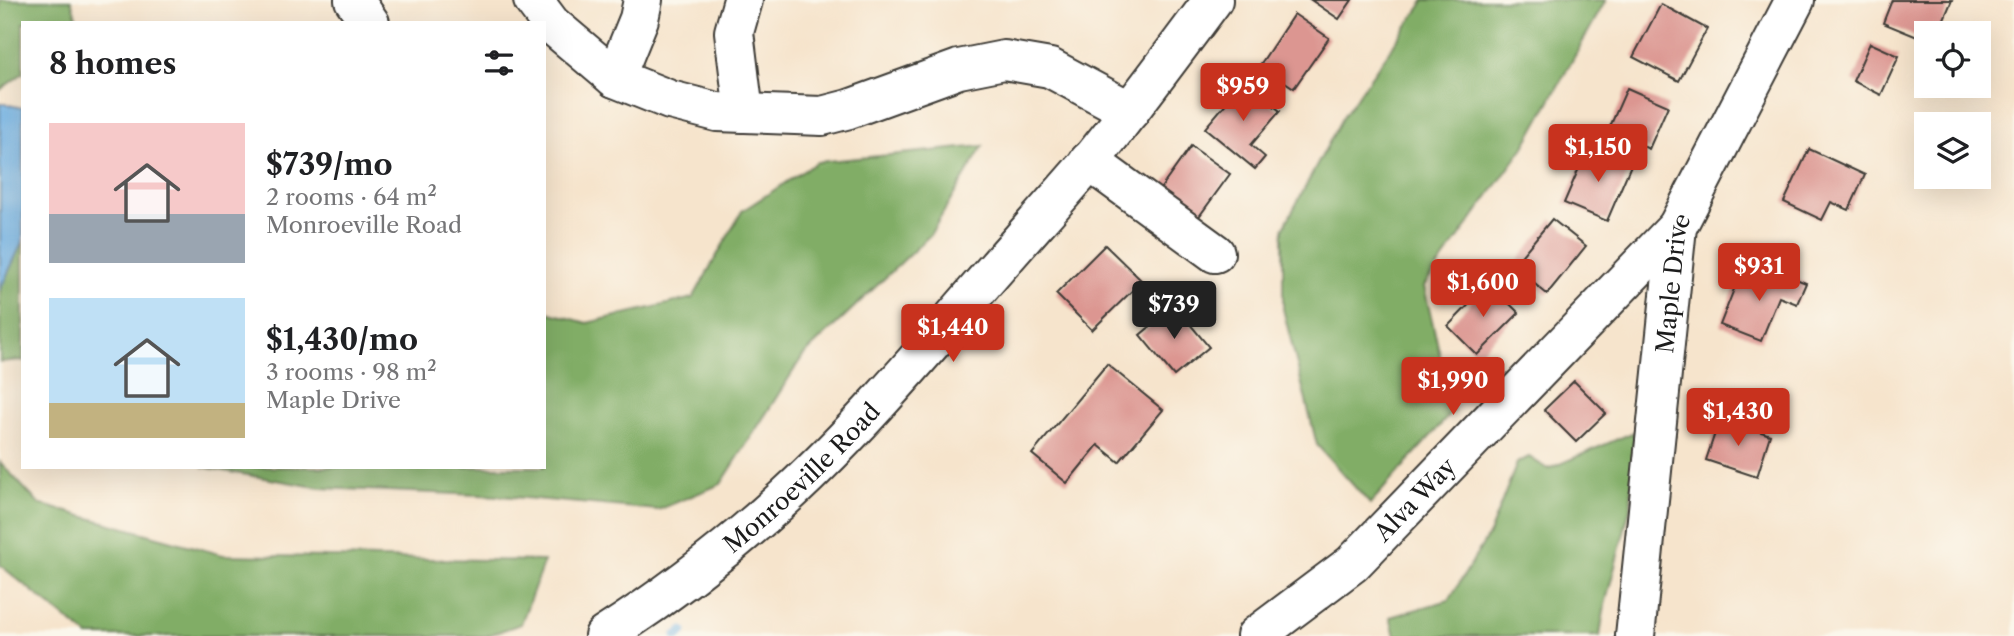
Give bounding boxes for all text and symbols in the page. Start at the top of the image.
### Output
map controls [1914,21,1991,189]
button: locate [1914,21,1991,98]
icon: filters [480,44,518,82]
text: 8 homes [49,45,176,82]
pin: $959 [1202,64,1284,123]
text: $959 [1217,72,1270,100]
button: layers [1914,112,1991,189]
pin: $1,150 [1541,124,1655,184]
text: $1,150 [1564,133,1632,161]
text: $739/mo [266,146,393,183]
icon: home [105,151,189,235]
text: 2 rooms · 64 m² [266,183,437,211]
street label: Maple Drive [1650,208,1696,354]
text: Monroeville Road [266,211,462,239]
pin: $931 [1718,244,1800,303]
text: $931 [1734,252,1784,280]
pin: $1,600 [1426,260,1540,319]
text: $1,600 [1447,268,1519,296]
pin: $739 [1133,282,1215,341]
text: $739 [1148,290,1200,318]
pin: $1,440 [896,304,1010,364]
text: $1,440 [917,313,989,341]
text: $1,430/mo [266,321,418,358]
icon: home [105,326,189,410]
text: 3 rooms · 98 m² [266,358,437,386]
pin: $1,990 [1396,358,1510,417]
text: $1,990 [1417,366,1489,394]
text: Maple Drive [266,386,401,414]
pin: $1,430 [1681,388,1795,448]
street label: Monroeville Road [718,396,886,558]
text: $1,430 [1703,397,1773,425]
street label: Alva Way [1367,451,1462,548]

